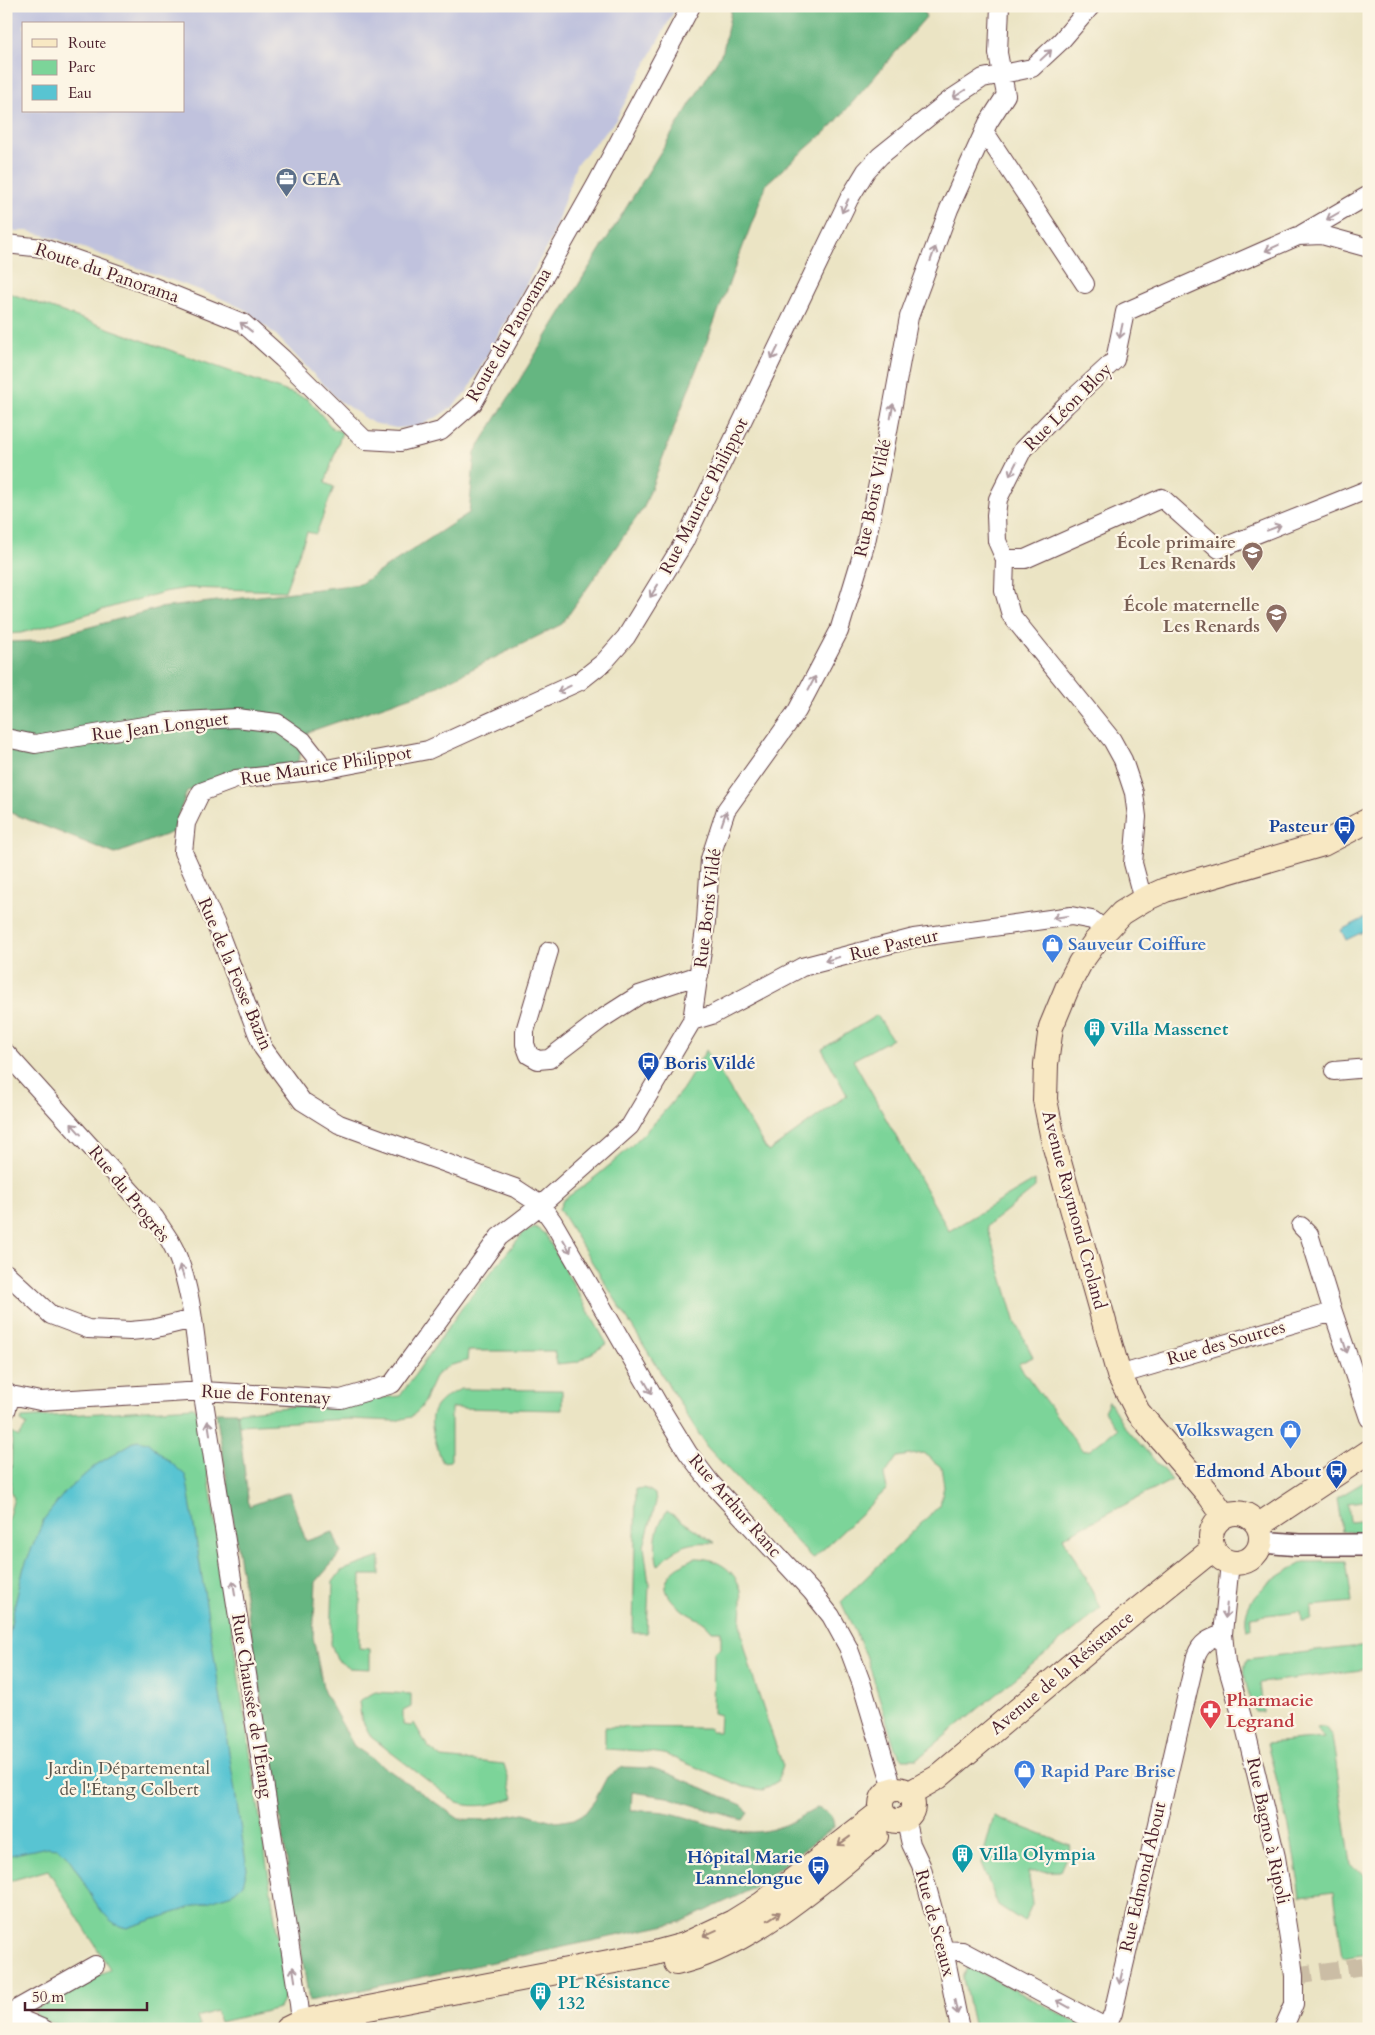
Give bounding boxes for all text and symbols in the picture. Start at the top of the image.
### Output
legend [22,22,185,112]
text: Route [68,33,106,53]
one-way arrow [1039,49,1052,61]
text: Parc [68,57,96,77]
text: Eau [68,83,92,103]
one-way arrow [952,88,966,99]
office icon: CEA [274,167,298,198]
place label: CEA [302,167,341,192]
one-way arrow [840,199,850,214]
one-way arrow [1327,211,1341,221]
street label: Route du Panorama [32,237,183,309]
one-way arrow [1265,243,1280,253]
one-way arrow [928,247,938,262]
street label: Route du Panorama [460,263,558,407]
one-way arrow [239,322,253,332]
one-way arrow [1116,323,1125,339]
one-way arrow [770,345,779,360]
street label: Rue Léon Bloy [1018,357,1118,457]
one-way arrow [887,403,897,419]
street label: Rue Maurice Philippot [654,413,754,579]
street label: Rue Boris Vildé [848,436,898,560]
one-way arrow [1008,462,1018,477]
one-way arrow [1266,523,1282,532]
place label: École primaire Les Renards [1116,530,1236,576]
school or university icon: École primaire Les Renards [1240,540,1264,571]
one-way arrow [649,584,659,598]
place label: École maternelle Les Renards [1123,593,1260,639]
school or university icon: École maternelle Les Renards [1264,603,1288,634]
one-way arrow [807,675,817,690]
one-way arrow [557,685,572,694]
street label: Rue Jean Longuet [90,706,230,748]
street label: Rue Maurice Philippot [239,740,414,792]
one-way arrow [719,810,729,826]
place label: Pasteur [1269,814,1329,839]
bus stop icon: Pasteur [1332,814,1356,845]
street label: Rue Boris Vildé [688,847,728,969]
street label: Rue de la Fosse Bazin [192,894,279,1055]
one-way arrow [1052,912,1068,922]
street label: Rue Pasteur [847,923,941,967]
shop icon: Sauveur Coiffure [1040,932,1064,963]
place label: Sauveur Coiffure [1068,932,1207,957]
one-way arrow [824,955,840,964]
building icon: Villa Massenet [1082,1017,1106,1048]
place label: Villa Massenet [1110,1017,1229,1042]
bus stop icon: Boris Vildé [636,1051,660,1082]
place label: Boris Vildé [664,1051,756,1076]
street label: Avenue Raymond Croland [1035,1108,1113,1313]
one-way arrow [70,1122,81,1135]
street label: Rue du Progrès [82,1140,176,1248]
one-way arrow [562,1238,572,1253]
one-way arrow [177,1265,186,1280]
street label: Rue des Sources [1164,1314,1288,1372]
one-way arrow [1340,1338,1350,1354]
street label: Rue de Fontenay [201,1379,332,1411]
one-way arrow [643,1379,653,1393]
place label: Volkswagen [1175,1418,1274,1443]
shop icon: Volkswagen [1278,1418,1302,1449]
one-way arrow [204,1420,214,1436]
street label: Rue Arthur Ranc [683,1449,787,1563]
place label: Edmond About [1195,1459,1322,1484]
bus stop icon: Edmond About [1325,1459,1349,1490]
one-way arrow [229,1581,239,1597]
one-way arrow [1221,1603,1231,1619]
street label: Avenue de la Résistance [985,1605,1139,1741]
street label: Rue Chaussée de l'Étang [225,1612,279,1801]
place label: Pharmacie Legrand [1226,1688,1314,1734]
pharmacy icon: Pharmacie Legrand [1198,1698,1222,1729]
street label: Rue Bagno à Ripoli [1240,1755,1296,1907]
park label: Jardin Départemental de l'Étang Colbert [45,1756,211,1802]
shop icon: Rapid Pare Brise [1013,1759,1037,1790]
place label: Rapid Pare Brise [1041,1759,1176,1784]
street label: Rue Edmond About [1114,1799,1173,1955]
one-way arrow [837,1836,851,1846]
building icon: Villa Olympia [951,1842,975,1873]
place label: Villa Olympia [979,1842,1096,1867]
place label: Hôpital Marie Lannelongue [687,1845,803,1891]
bus stop icon: Hôpital Marie Lannelongue [807,1855,831,1886]
street label: Rue de Sceaux [909,1867,961,1979]
one-way arrow [767,1911,781,1921]
one-way arrow [703,1928,718,1938]
one-way arrow [289,1966,299,1982]
one-way arrow [1116,1968,1125,1984]
place label: PL Résistance 132 [557,1970,670,2016]
scale bar [25,1980,148,2012]
building icon: PL Résistance 132 [529,1980,553,2011]
text: 50 m [32,1987,64,2007]
one-way arrow [951,1998,961,2014]
one-way arrow [1055,1999,1070,2009]

